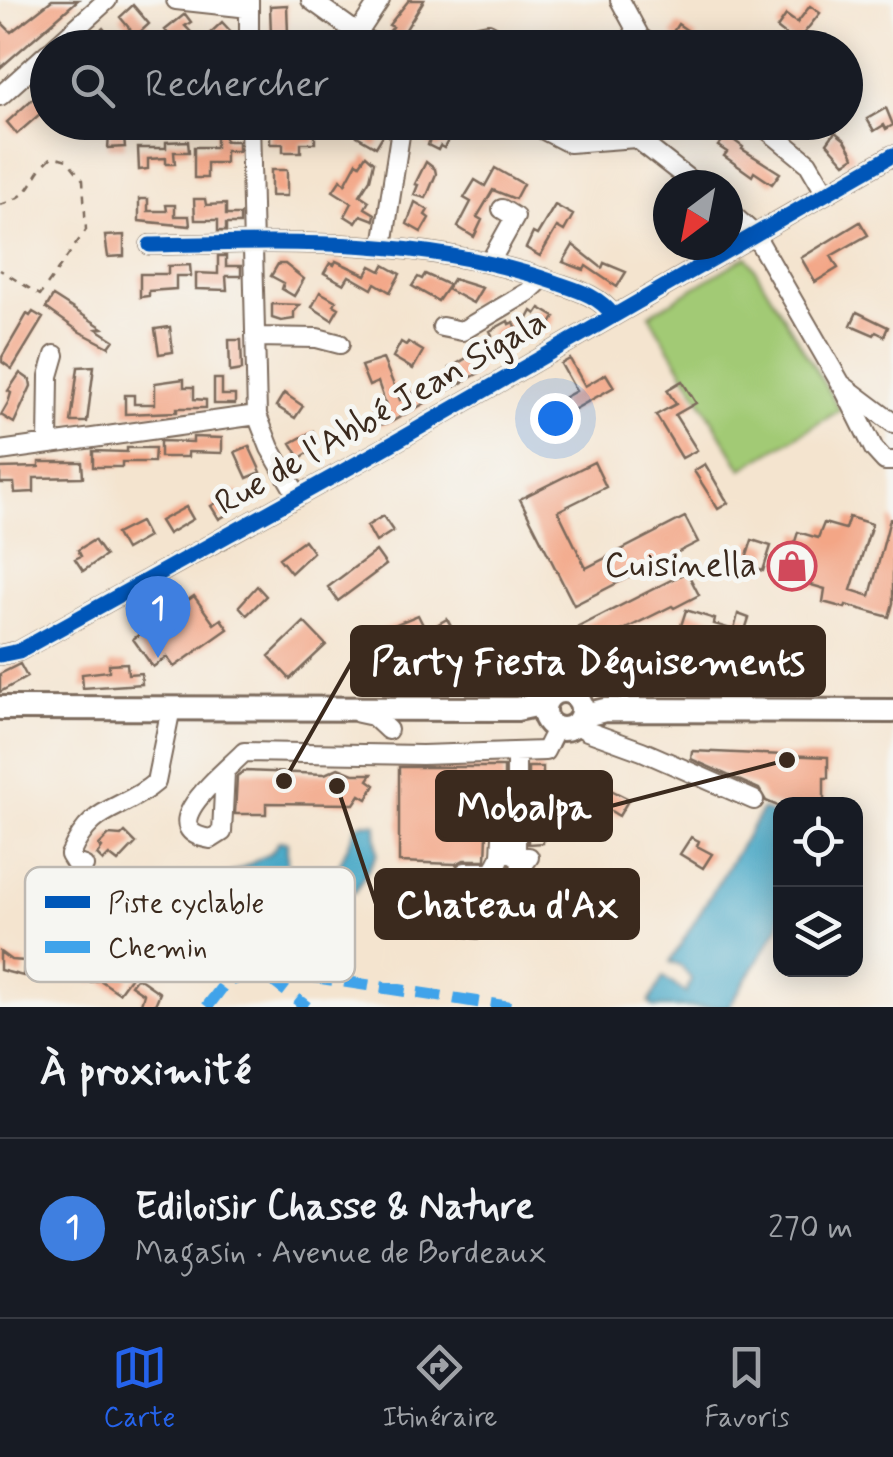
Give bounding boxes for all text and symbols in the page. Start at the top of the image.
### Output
search box [30,30,863,140]
icon: search [65,58,120,113]
text: Rechercher [145,61,330,110]
north arrow [653,170,743,260]
street label: Rue de l'Abbé Jean Sigala [207,299,555,527]
your location [530,393,581,444]
shop icon: Cuisinella [766,540,818,592]
place label: Cuisinella [604,543,757,589]
pin: 1 [126,576,190,658]
callout: Party Fiesta Déguisements [352,627,824,695]
text: Party Fiesta Déguisements [371,639,805,689]
callout: Mobalpa [437,772,611,840]
text: Mobalpa [457,784,592,833]
map controls [773,797,863,977]
button: locate [773,797,863,887]
legend [25,867,355,982]
callout: Chateau d'Ax [376,870,638,938]
text: Chateau d'Ax [396,882,618,931]
text: Piste cyclable [108,886,264,923]
button: layers [773,887,863,977]
text: Chemin [108,931,207,968]
text: À proximité [40,1045,251,1100]
text: Ediloisir Chasse & Nature [135,1183,534,1232]
text: 1 [65,1207,80,1249]
text: 270 m [768,1207,853,1249]
text: Magasin · Avenue de Bordeaux [135,1232,546,1274]
tab: Carte [104,1340,175,1437]
tab: Itinéraire [382,1340,497,1437]
tab: Favoris [704,1340,789,1437]

